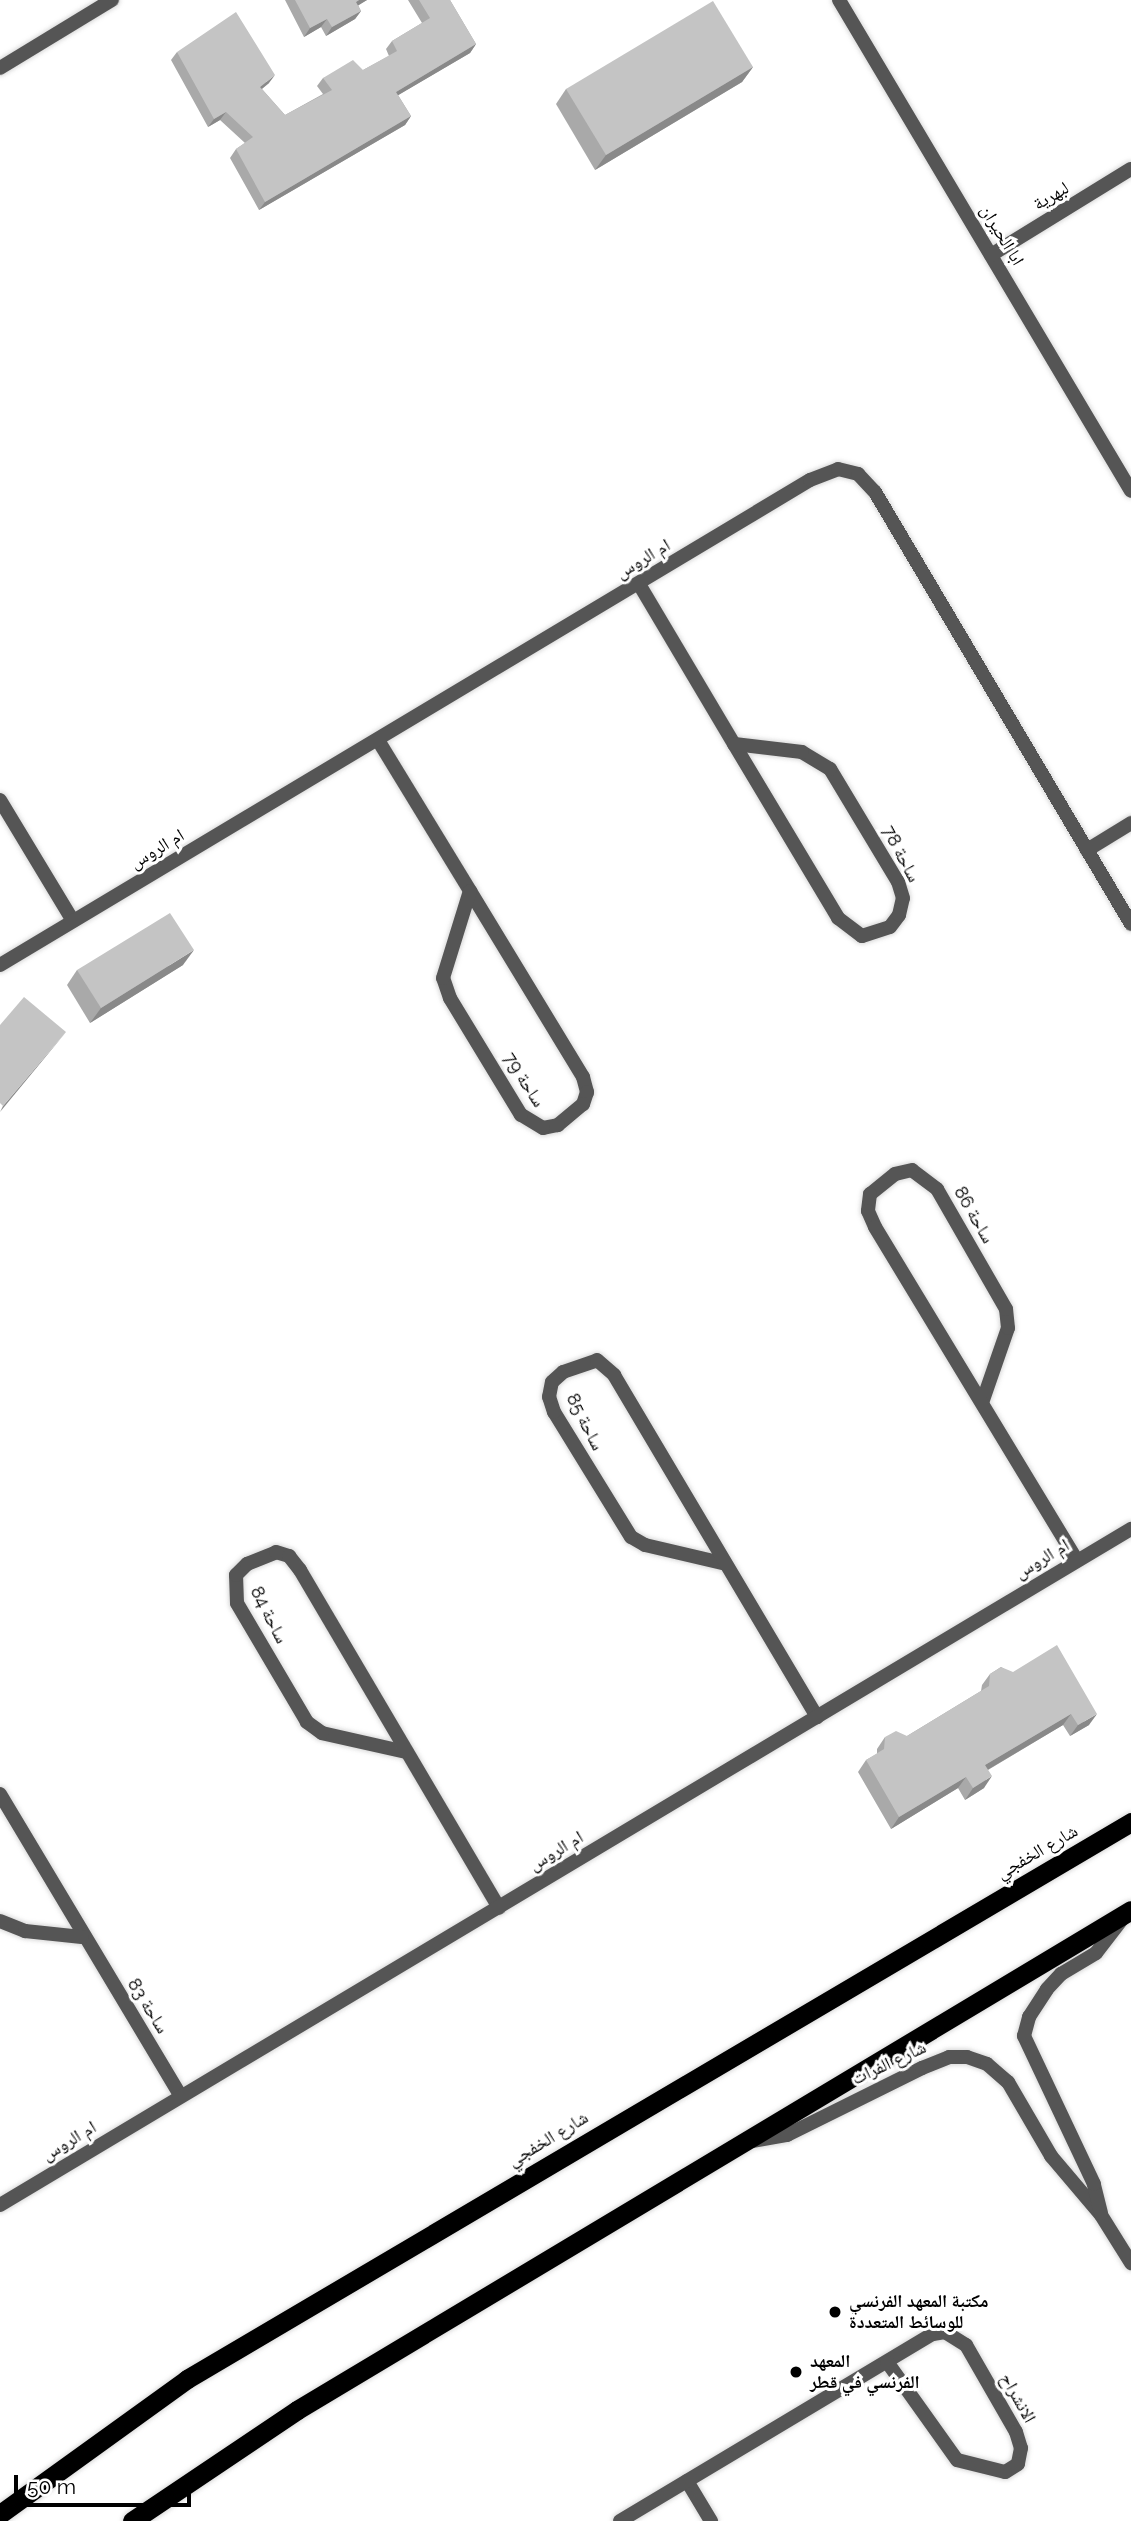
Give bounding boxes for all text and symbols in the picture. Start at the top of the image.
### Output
street label: لبهرية [1029,177,1073,215]
street label: ابا الحيران [975,201,1029,269]
street label: ام الروس [612,534,674,584]
street label: ساحة 78 [877,822,925,886]
street label: ام الروس [126,824,188,874]
street label: ساحة 79 [498,1049,550,1111]
street label: ساحة 86 [949,1183,999,1247]
street label: ساحة 85 [562,1390,608,1454]
street label: ام الروس [1011,1534,1073,1584]
street label: ساحة 84 [246,1583,292,1647]
street label: شارع الخفجي [993,1820,1081,1884]
street label: ام الروس [525,1826,587,1876]
street label: ساحة 83 [123,1974,173,2038]
street label: شارع الفرات [848,2036,930,2090]
street label: شارع الخفجي [504,2107,592,2171]
street label: ام الروس [38,2116,100,2166]
place label: مكتبة المعهد الفرنسي للوسائط المتعددة [849,2291,989,2334]
marker: مكتبة المعهد الفرنسي للوسائط المتعددة [827,2304,843,2320]
place label: المعهد الفرنسي في قطر [810,2351,920,2394]
marker: المعهد الفرنسي في قطر [788,2364,804,2380]
street label: الانشراح [996,2369,1040,2427]
scale bar [18,2462,194,2506]
text: 50 m [27,2474,76,2499]

